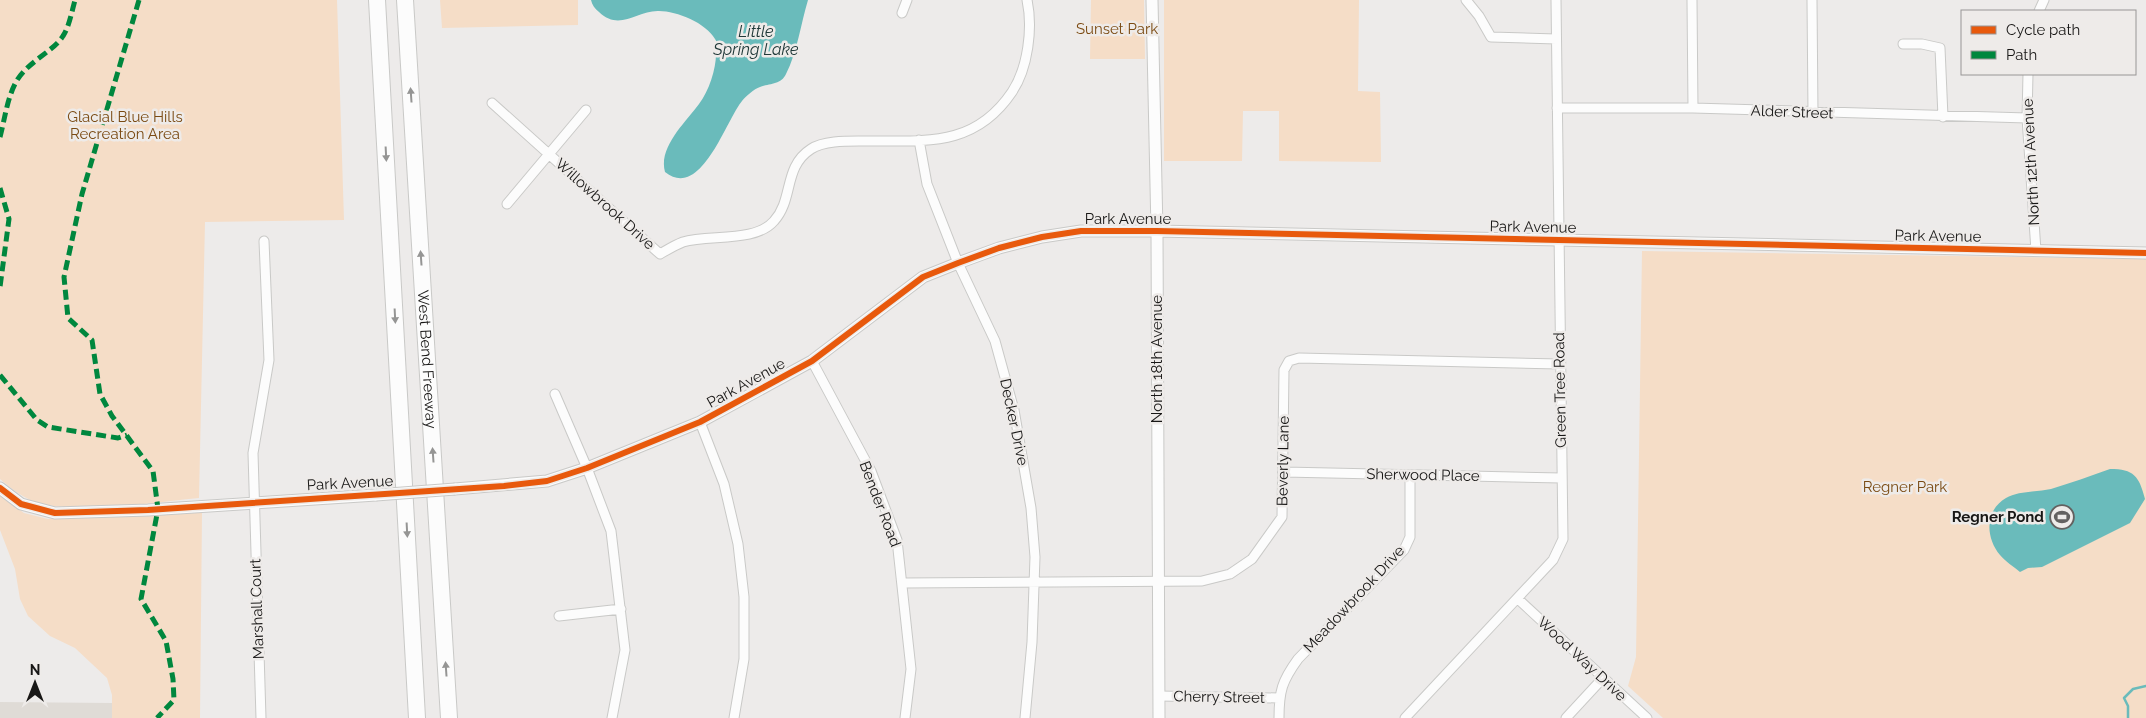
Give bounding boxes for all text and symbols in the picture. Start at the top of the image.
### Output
legend [1961,10,2136,75]
park label: Sunset Park [1076,20,1158,38]
text: Cycle path [2006,21,2080,39]
water label: Little Spring Lake [712,22,799,59]
text: Path [2006,46,2037,64]
one-way arrow [406,87,414,103]
street label: North 12th Avenue [2019,98,2043,226]
street label: Alder Street [1750,102,1834,122]
park label: Glacial Blue Hills Recreation Area [67,108,183,143]
one-way arrow [382,146,390,162]
street label: Willowbrook Drive [552,155,659,254]
street label: Park Avenue [1085,210,1172,228]
street label: Park Avenue [1490,217,1577,237]
street label: Park Avenue [1895,226,1982,246]
one-way arrow [416,249,424,265]
street label: West Bend Freeway [414,289,440,429]
street label: North 18th Avenue [1148,295,1166,423]
one-way arrow [391,308,399,324]
street label: Green Tree Road [1550,332,1570,448]
street label: Park Avenue [704,354,788,412]
street label: Decker Drive [996,377,1032,467]
street label: Beverly Lane [1273,416,1293,506]
one-way arrow [428,446,436,462]
street label: Bender Road [855,459,905,549]
street label: Sherwood Place [1366,465,1480,485]
street label: Park Avenue [306,472,394,494]
park label: Regner Park [1863,478,1947,496]
sports icon: Regner Pond [2049,504,2075,530]
place label: Regner Pond [1952,508,2044,526]
one-way arrow [403,523,411,539]
street label: Meadowbrook Drive [1300,542,1408,656]
street label: Marshall Court [246,558,268,660]
street label: Wood Way Drive [1534,613,1630,705]
north arrow [10,658,60,708]
one-way arrow [442,661,450,677]
text: N [30,662,40,678]
street label: Cherry Street [1173,687,1265,707]

